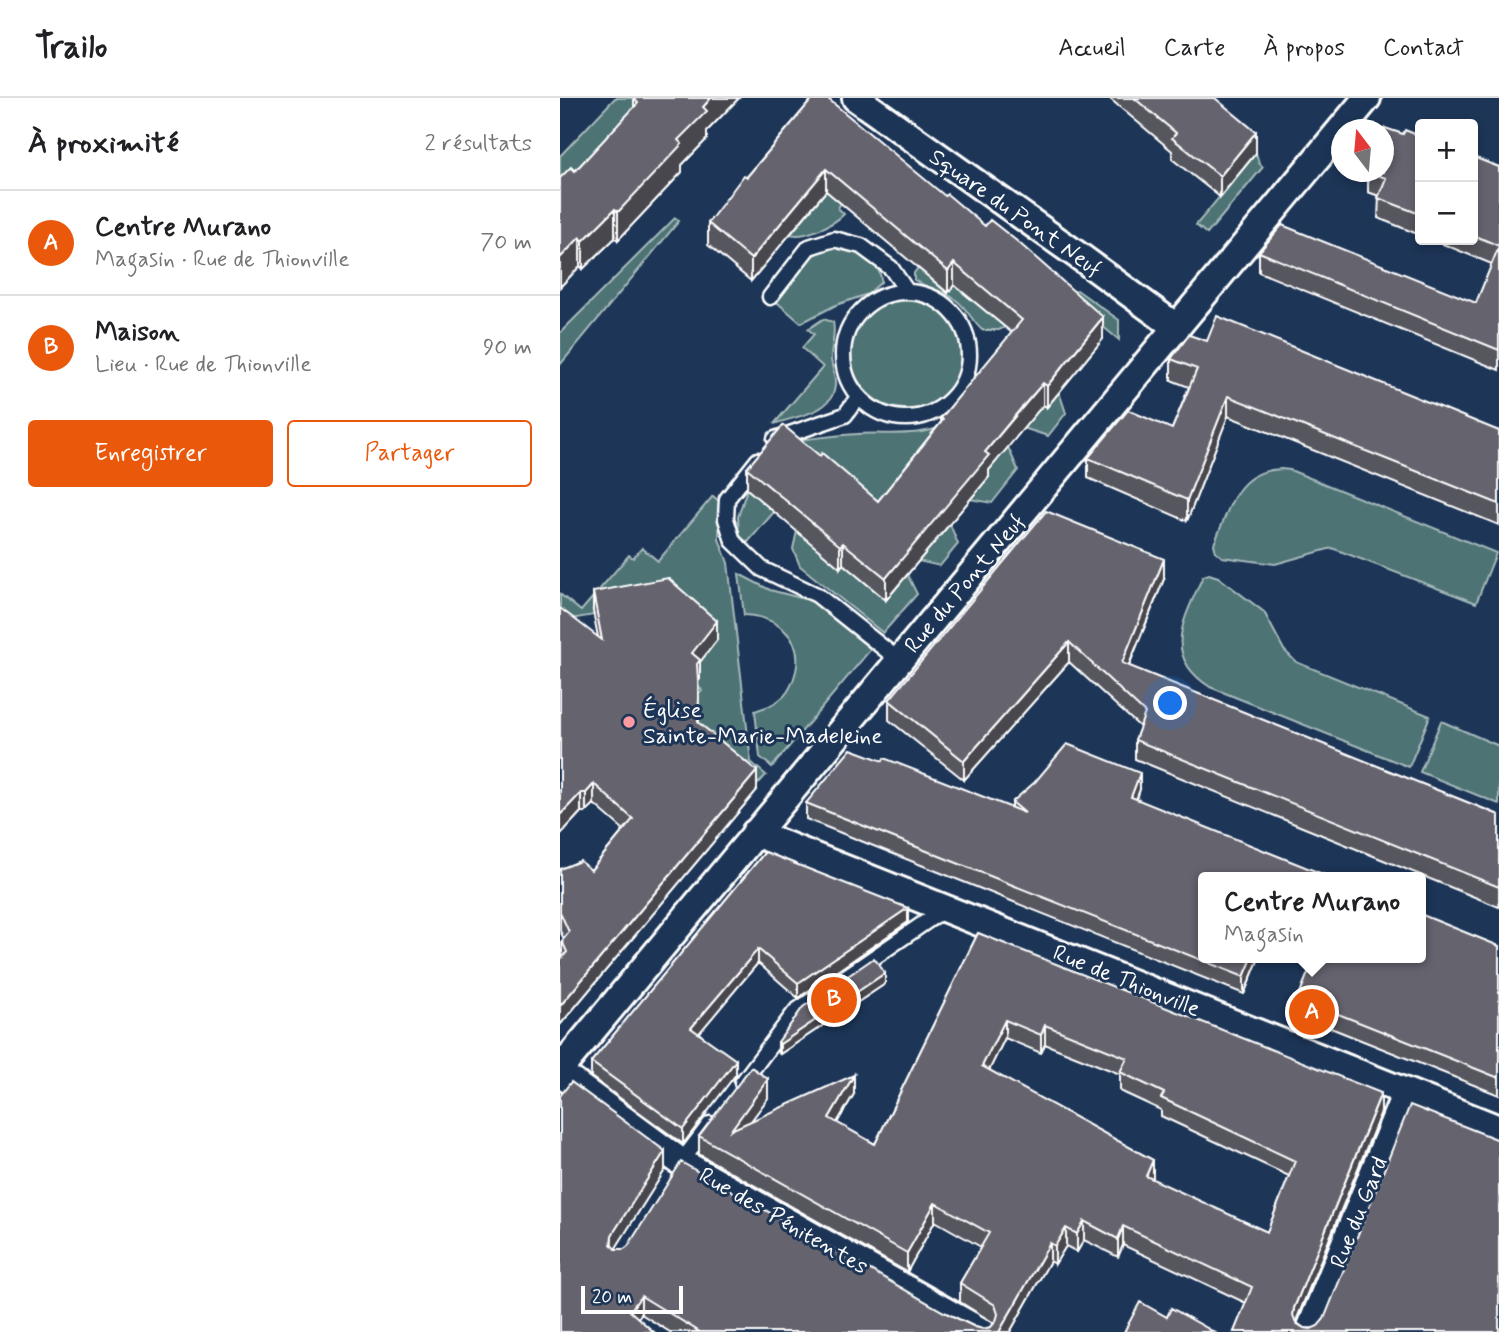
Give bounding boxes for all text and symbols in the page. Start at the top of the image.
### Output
text: Trailo [35,26,107,70]
text: Accueil [1058,33,1126,64]
text: Carte [1164,33,1225,64]
text: À propos [1263,33,1345,64]
text: Contact [1383,33,1464,64]
north arrow [1331,119,1394,182]
map controls [1415,119,1478,245]
button: + [1415,119,1478,182]
text: À proximité [28,124,179,163]
text: 2 résultats [424,129,532,159]
street label: Square du Pont Neuf [923,143,1107,285]
button: − [1415,182,1478,245]
text: Centre Murano [95,211,271,245]
text: A [43,228,59,258]
text: 70 m [480,228,532,258]
text: Magasin · Rue de Thionville [95,245,350,275]
text: Maison [95,316,179,350]
text: B [44,333,58,363]
text: 90 m [483,333,532,363]
text: Lieu · Rue de Thionville [95,350,312,380]
button: Enregistrer [28,420,273,487]
button: Partager [287,420,532,487]
street label: Rue du Pont Neuf [898,508,1033,660]
your location [1153,686,1187,720]
place label: Église Sainte-Marie-Madeleine [643,695,883,752]
marker: Église Sainte-Marie-Madeleine [621,714,637,730]
popup [1198,872,1426,963]
text: Centre Murano [1224,886,1400,920]
text: Magasin [1224,920,1304,950]
street label: Rue de Thionville [1048,939,1204,1025]
pin: B [811,974,857,1026]
pin: A [1289,986,1335,1038]
street label: Rue du Gard [1324,1153,1396,1273]
street label: Rue des Pénitentes [693,1161,873,1282]
scale bar [581,1283,682,1315]
text: 20 m [592,1285,632,1310]

